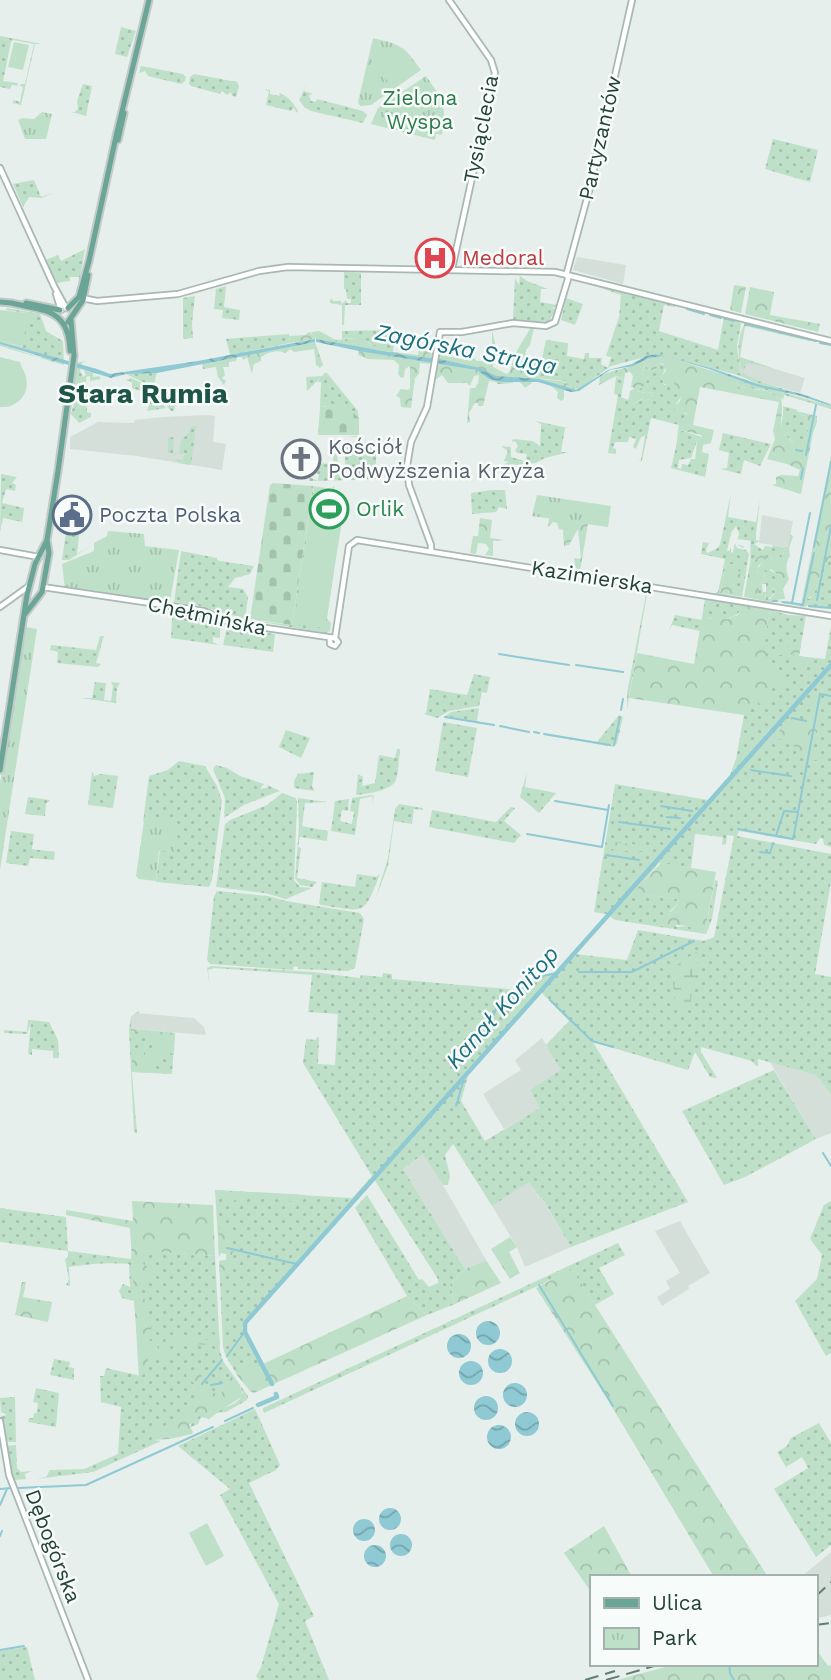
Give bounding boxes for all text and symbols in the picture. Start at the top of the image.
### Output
street label: Tysiąclecia [458,73,503,185]
street label: Partyzantów [573,73,626,202]
park label: Zielona Wyspa [383,85,458,134]
hospital icon: Medoral [414,237,456,279]
place label: Medoral [462,245,545,270]
water label: Zagórska Struga [372,318,559,380]
district label: Stara Rumia [58,377,229,410]
place label: Kościół Podwyższenia Krzyża [328,434,545,483]
church icon: Kościół Podwyższenia Krzyża [280,438,322,480]
sports icon: Orlik [308,488,350,530]
public building icon: Poczta Polska [51,494,93,536]
place label: Orlik [356,496,404,521]
place label: Poczta Polska [99,502,241,527]
street label: Kazimierska [530,555,655,598]
street label: Chełmińska [146,591,269,640]
water label: Kanał Konitop [440,940,565,1074]
street label: Dębogórska [20,1486,87,1606]
legend [590,1575,817,1666]
text: Ulica [652,1590,703,1615]
text: Park [652,1625,697,1650]

